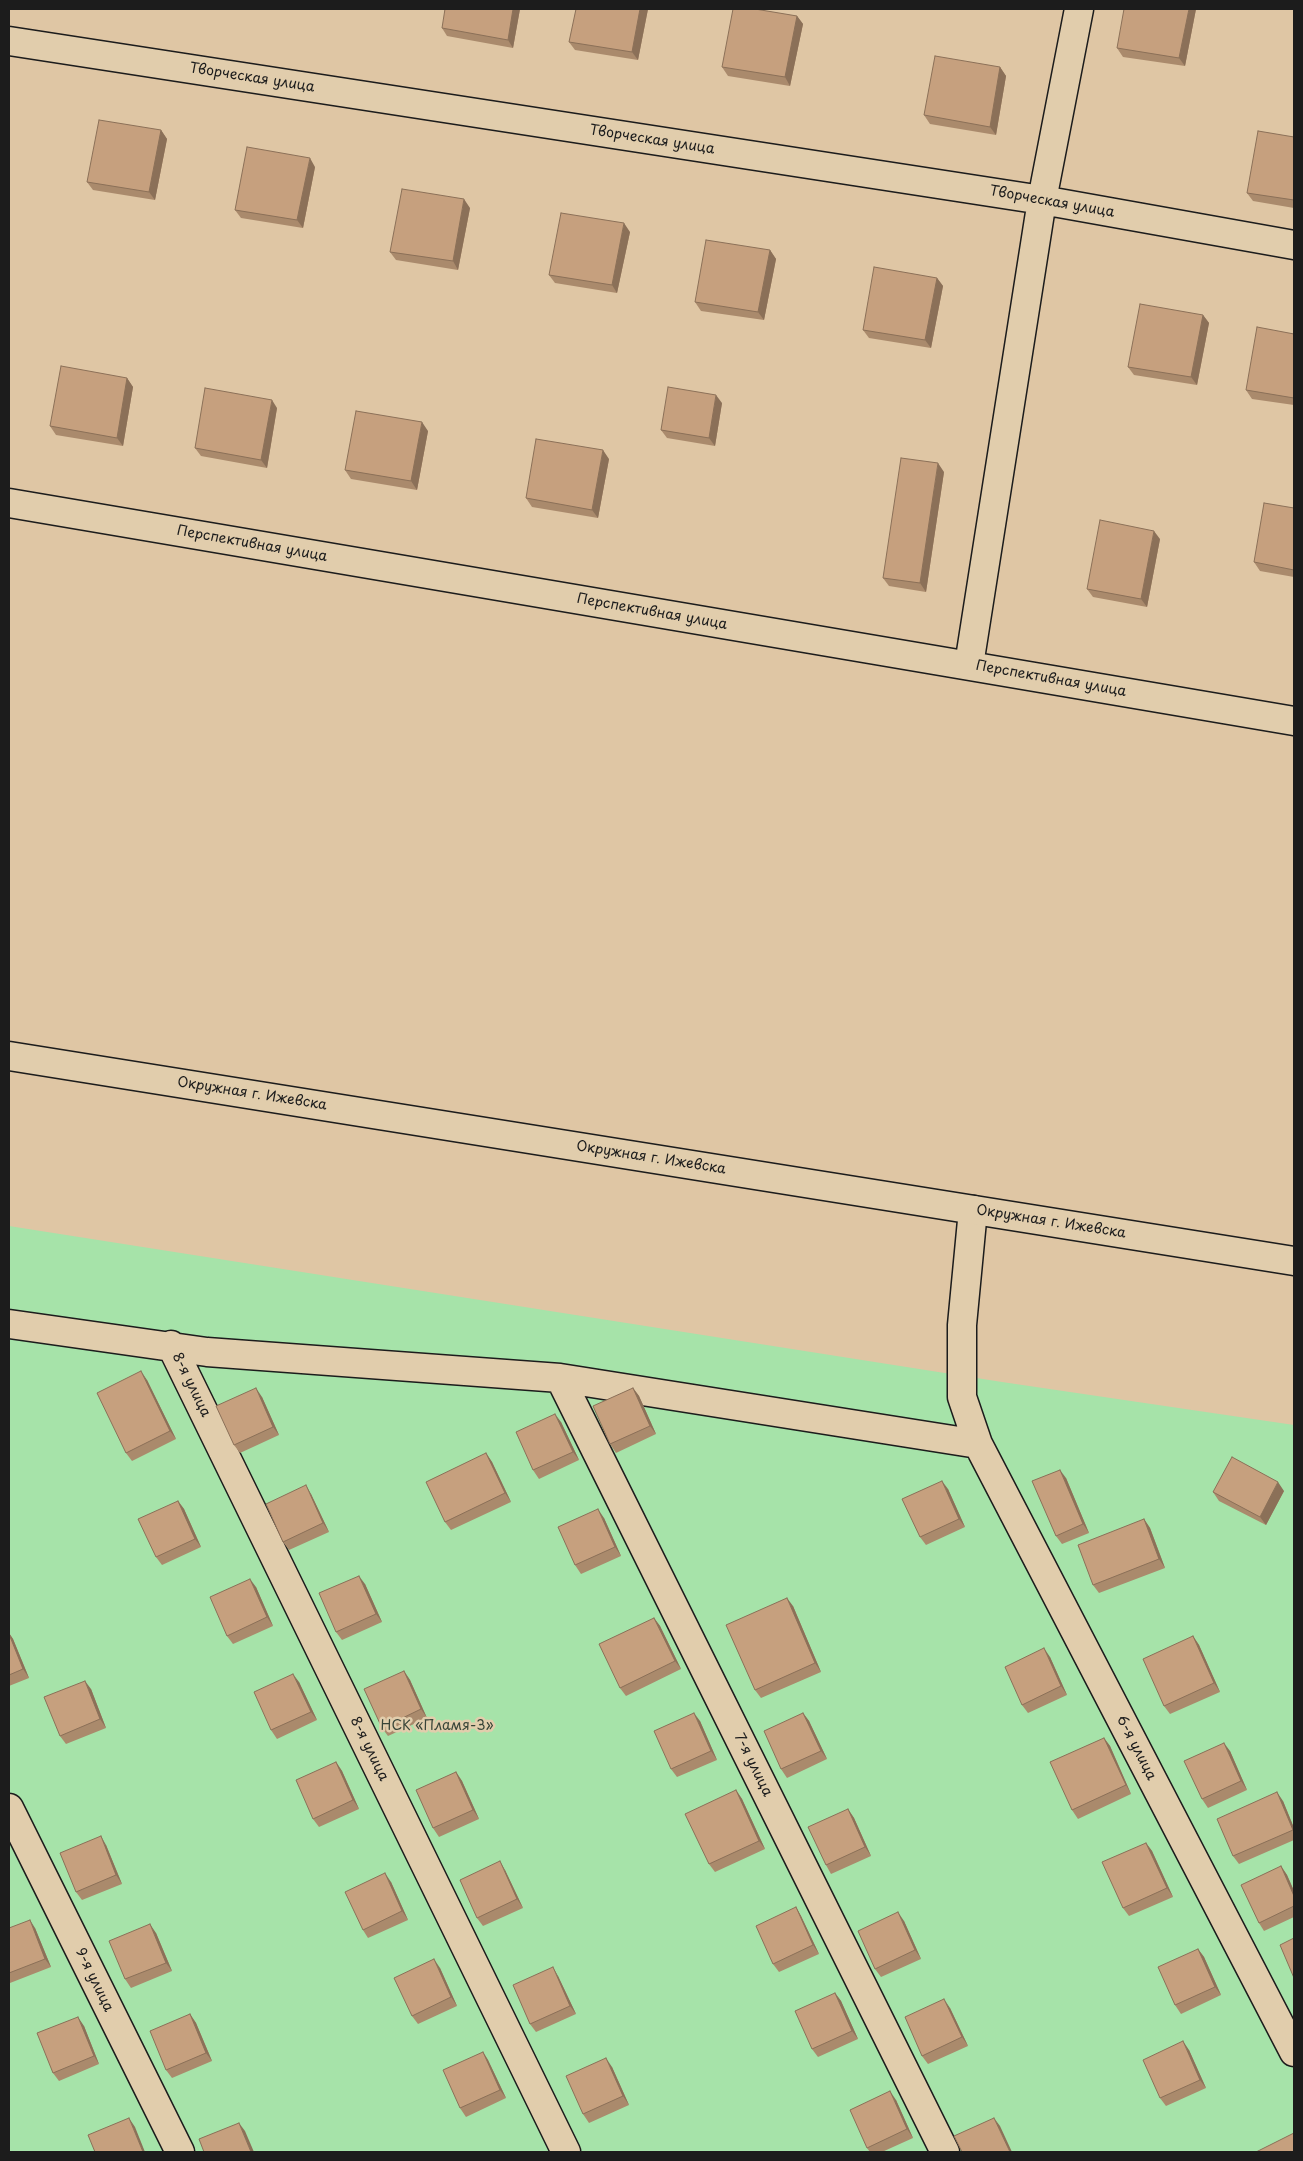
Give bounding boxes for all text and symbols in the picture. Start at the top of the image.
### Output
street label: Творческая улица [188,60,316,96]
street label: Творческая улица [588,122,716,158]
street label: Творческая улица [988,183,1116,221]
street label: Перспективная улица [175,522,329,566]
street label: Перспективная улица [575,590,729,634]
street label: Перспективная улица [974,657,1128,701]
street label: Окружная г. Ижевска [176,1074,328,1114]
street label: Окружная г. Ижевска [575,1138,727,1178]
street label: Окружная г. Ижевска [975,1202,1127,1242]
street label: 8-я улица [168,1350,214,1420]
street label: 6-я улица [1112,1713,1160,1783]
street label: 8-я улица [346,1714,392,1784]
park label: НСК «Пламя-3» [381,1718,493,1734]
street label: 7-я улица [730,1731,776,1799]
street label: 9-я улица [71,1945,117,2015]

